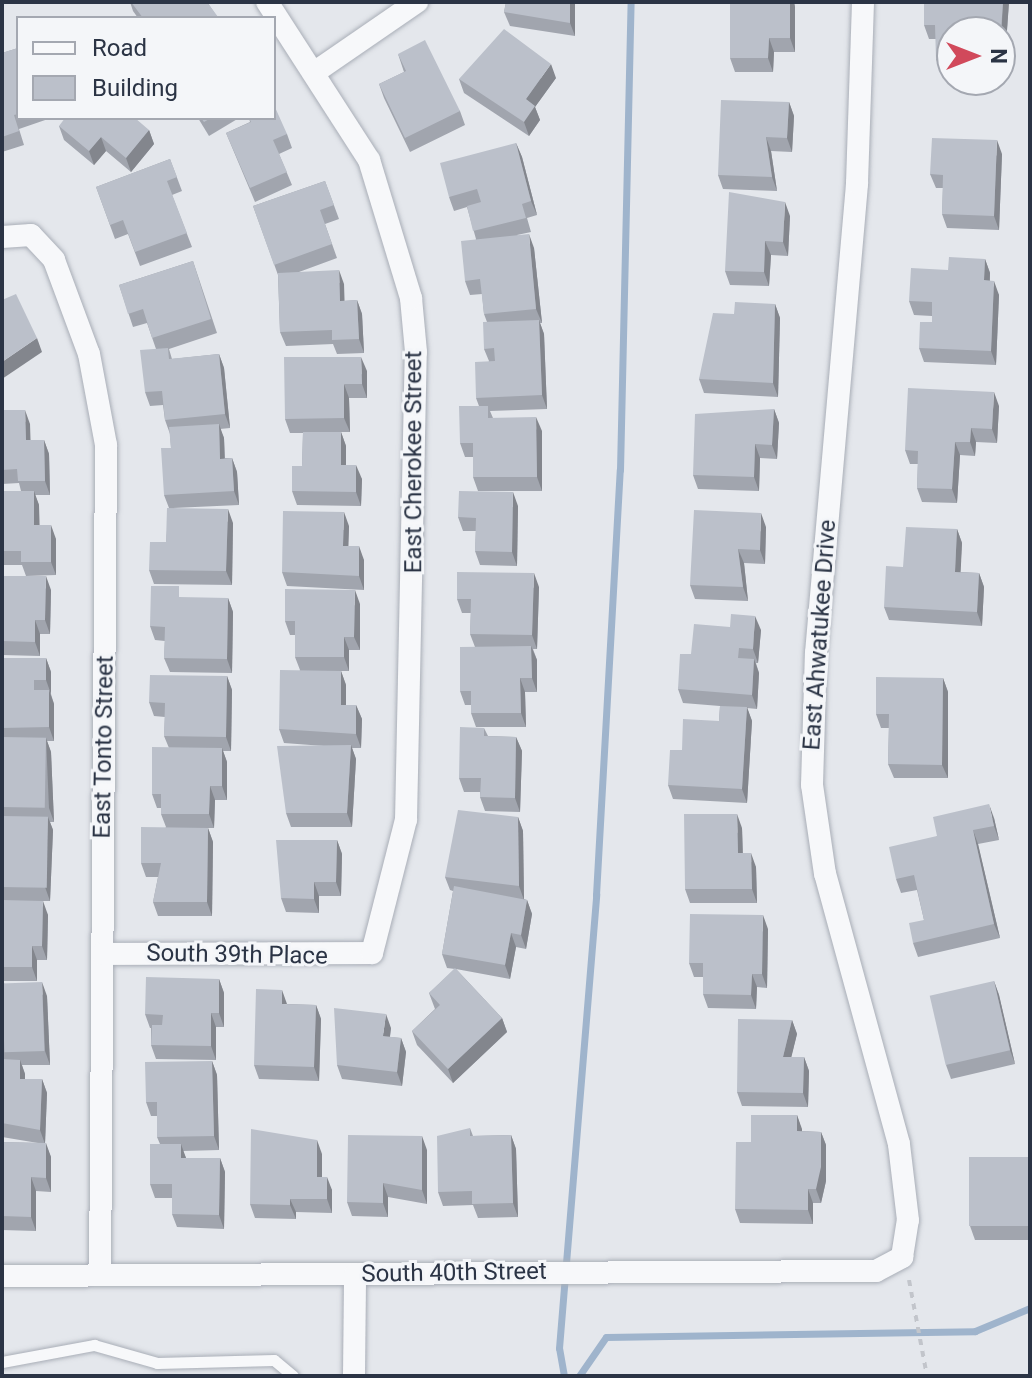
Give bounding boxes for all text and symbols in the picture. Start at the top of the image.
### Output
legend [16,16,276,120]
north arrow [936,16,1016,96]
text: Road [92,34,147,62]
text: N [986,48,1011,64]
text: Building [92,74,178,102]
street label: East Cherokee Street [400,351,428,573]
street label: East Ahwatukee Drive [798,519,842,751]
street label: East Tonto Street [88,655,120,839]
street label: South 39th Place [146,939,328,971]
street label: South 40th Street [361,1257,547,1289]

